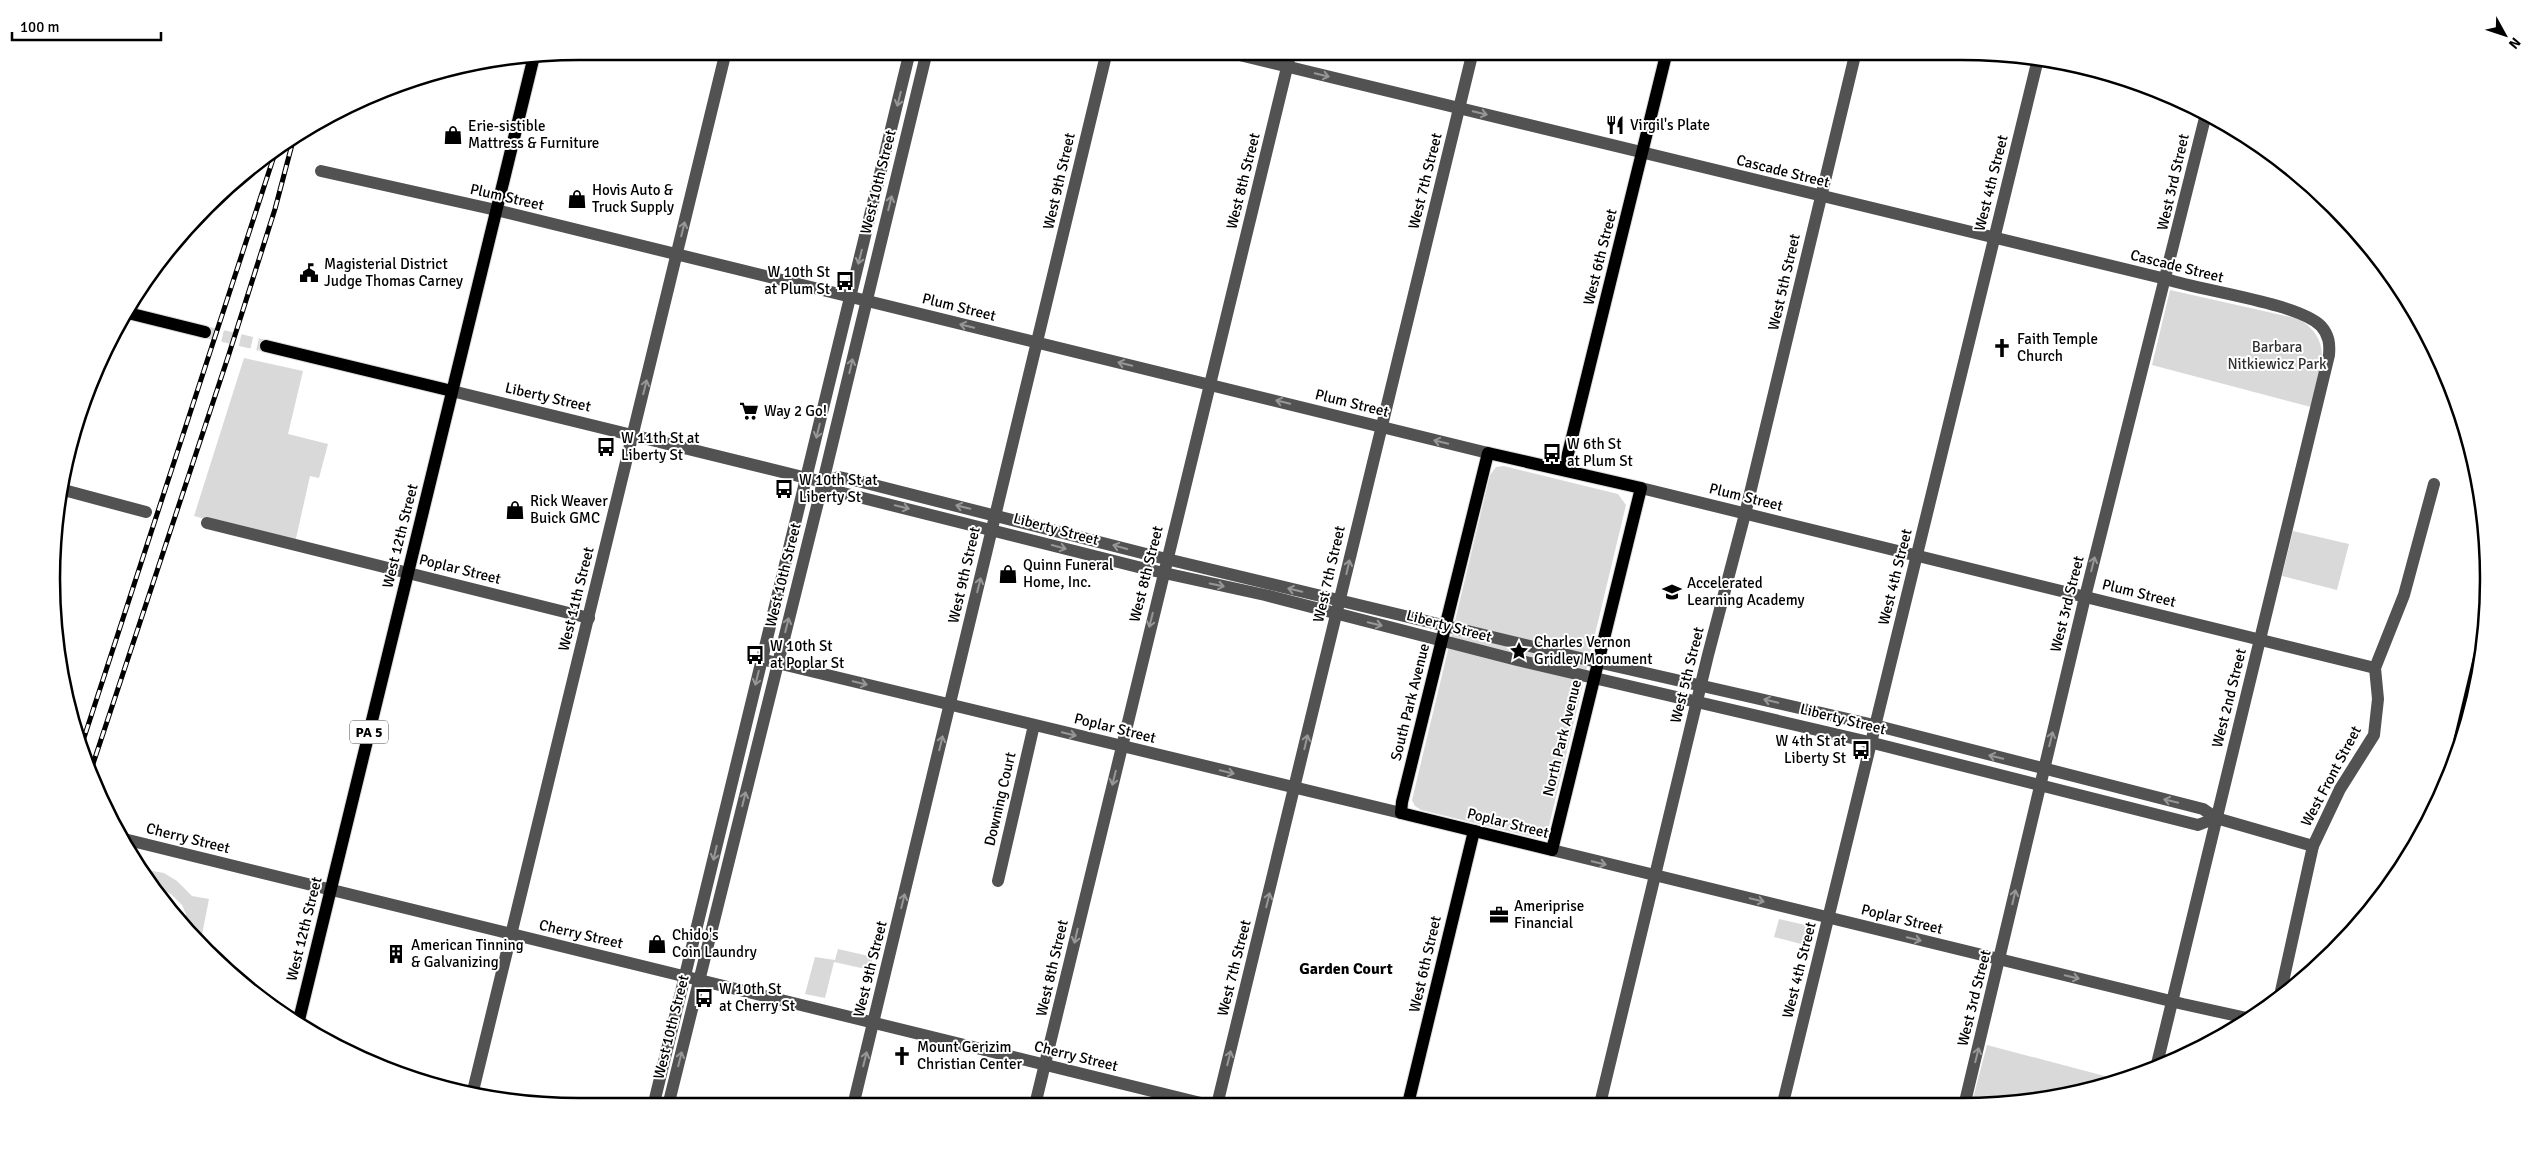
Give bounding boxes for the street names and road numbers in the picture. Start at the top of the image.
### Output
street label: West 10th Street [856,128,900,236]
street label: West 9th Street [1039,131,1079,231]
street label: West 8th Street [1222,131,1264,231]
street label: West 7th Street [1404,131,1446,231]
street label: West 3rd Street [2153,132,2193,232]
street label: West 4th Street [1970,133,2012,233]
street label: Cascade Street [1734,151,1832,191]
street label: Plum Street [468,180,546,214]
street label: West 6th Street [1579,207,1621,307]
street label: West 5th Street [1764,232,1804,332]
street label: Cascade Street [2128,246,2226,286]
street label: Plum Street [920,289,998,325]
street label: Liberty Street [503,378,593,416]
street label: Plum Street [1313,385,1391,421]
street label: Plum Street [1707,479,1785,515]
street label: West 12th Street [378,482,422,590]
street label: Liberty Street [1011,509,1101,549]
street label: West 10th Street [761,521,805,629]
street label: West 8th Street [1125,524,1167,624]
street label: West 7th Street [1309,524,1349,624]
street label: West 9th Street [944,525,984,625]
street label: West 4th Street [1874,527,1916,627]
street label: West 11th Street [554,545,598,653]
street label: Poplar Street [417,550,503,588]
street label: West 3rd Street [2046,554,2088,654]
street label: Plum Street [2100,575,2178,611]
street label: Liberty Street [1404,606,1494,646]
street label: West 5th Street [1666,625,1708,725]
street label: South Park Avenue [1387,642,1433,762]
street label: West 2nd Street [2208,647,2250,749]
street label: North Park Avenue [1539,678,1585,798]
street label: Liberty Street [1798,700,1888,738]
street label: Poplar Street [1072,709,1158,747]
road number: PA 5 [350,720,388,744]
street label: West Front Street [2297,723,2365,829]
street label: Downing Court [980,750,1020,848]
street label: Poplar Street [1465,804,1551,842]
street label: Cherry Street [144,819,232,857]
street label: West 12th Street [282,875,326,983]
street label: Poplar Street [1859,900,1945,938]
street label: West 6th Street [1405,914,1445,1014]
street label: Cherry Street [537,916,625,952]
street label: West 8th Street [1032,918,1072,1018]
street label: West 7th Street [1213,918,1255,1018]
street label: West 9th Street [849,919,891,1019]
street label: West 4th Street [1778,920,1820,1020]
street label: West 3rd Street [1953,948,1995,1048]
street label: West 10th Street [649,973,693,1081]
street label: Cherry Street [1032,1037,1120,1075]

